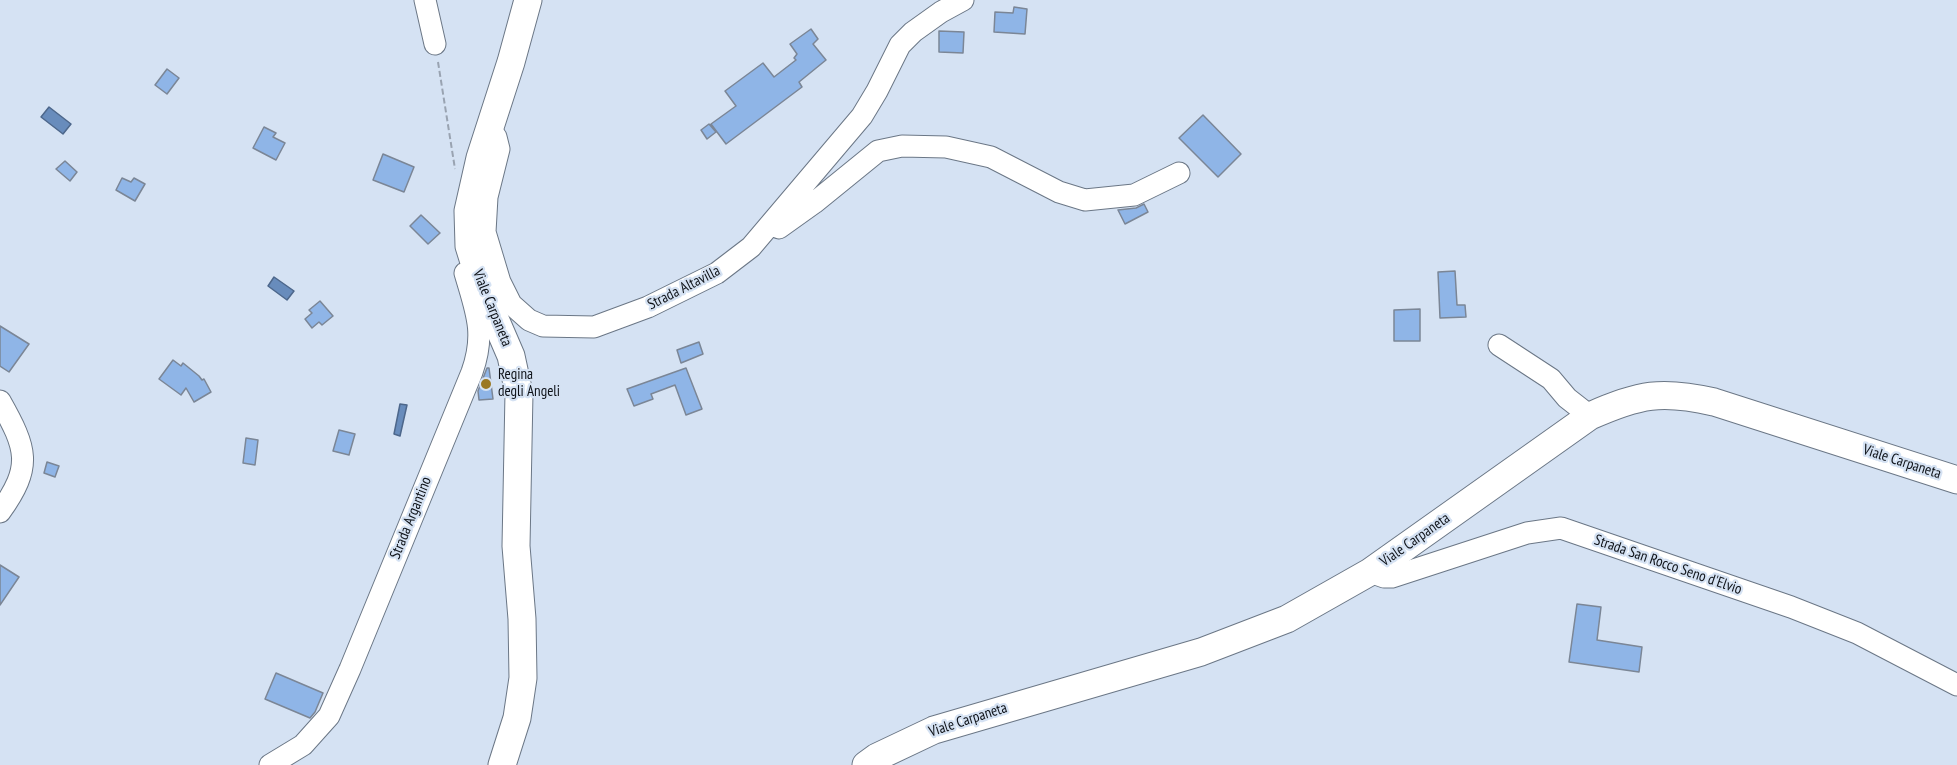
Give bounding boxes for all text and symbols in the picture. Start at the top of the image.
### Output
street label: Strada Altavilla [645,262,723,314]
street label: Viale Carpaneta [468,267,516,349]
place label: Regina degli Angeli [498,366,560,401]
marker: Regina degli Angeli [479,377,493,391]
street label: Viale Carpaneta [1861,441,1943,483]
street label: Strada Argantino [386,474,436,562]
street label: Viale Carpaneta [1377,509,1453,571]
street label: Strada San Rocco Seno d'Elvio [1592,531,1744,599]
street label: Viale Carpaneta [927,699,1009,741]

